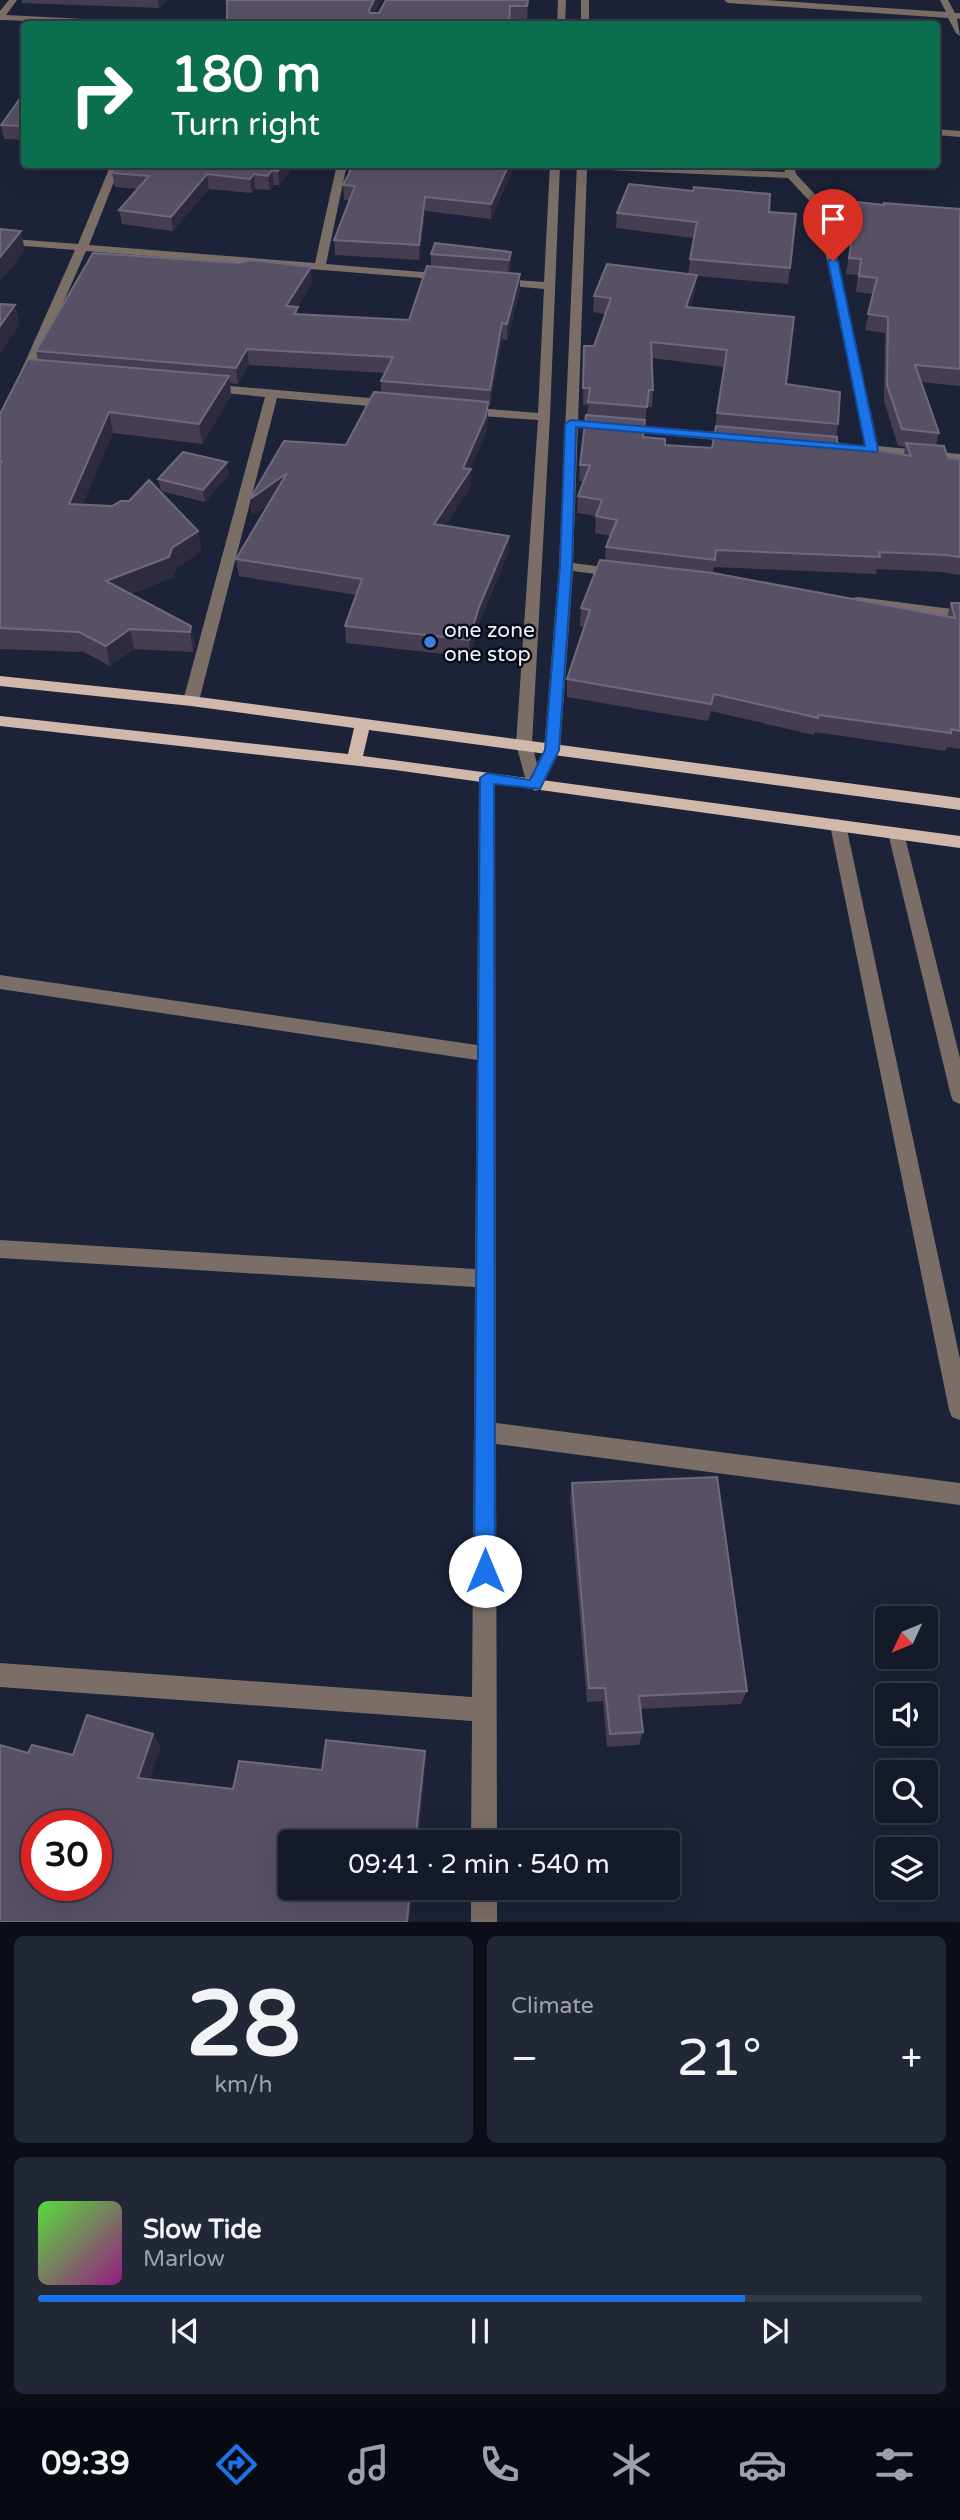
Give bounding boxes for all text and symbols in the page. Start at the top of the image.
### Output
text: 180 m [171,46,321,105]
icon: right [56,49,147,140]
text: Turn right [171,106,320,144]
pin [803,189,863,261]
icon: arrive [814,200,852,238]
place label: one zone one stop [444,618,535,667]
marker: one zone one stop [422,634,438,650]
position arrow [448,1534,522,1608]
north arrow [875,1606,938,1670]
map controls [875,1606,938,1900]
button: sound [875,1683,938,1746]
button: search [875,1760,938,1823]
speed limit sign: 30 [21,1810,112,1901]
button: layers [875,1837,938,1900]
text: 09:41 · 2 min · 540 m [348,1849,610,1880]
text: 28 [186,1970,301,2080]
text: Climate [511,1992,594,2020]
text: 21° [677,2027,762,2090]
text: − [511,2036,538,2082]
text: + [901,2036,922,2082]
text: km/h [215,2071,272,2099]
text: Slow Tide [143,2214,261,2245]
text: Marlow [143,2245,225,2273]
icon: previous [166,2312,204,2350]
icon: pause [461,2312,499,2350]
icon: next [756,2312,794,2350]
icon: directions [212,2440,261,2489]
icon: music [344,2440,393,2489]
icon: phone [475,2440,524,2489]
icon: climate [607,2440,656,2489]
icon: car [738,2440,787,2489]
icon: filters [870,2440,919,2489]
text: 09:39 [41,2445,130,2483]

